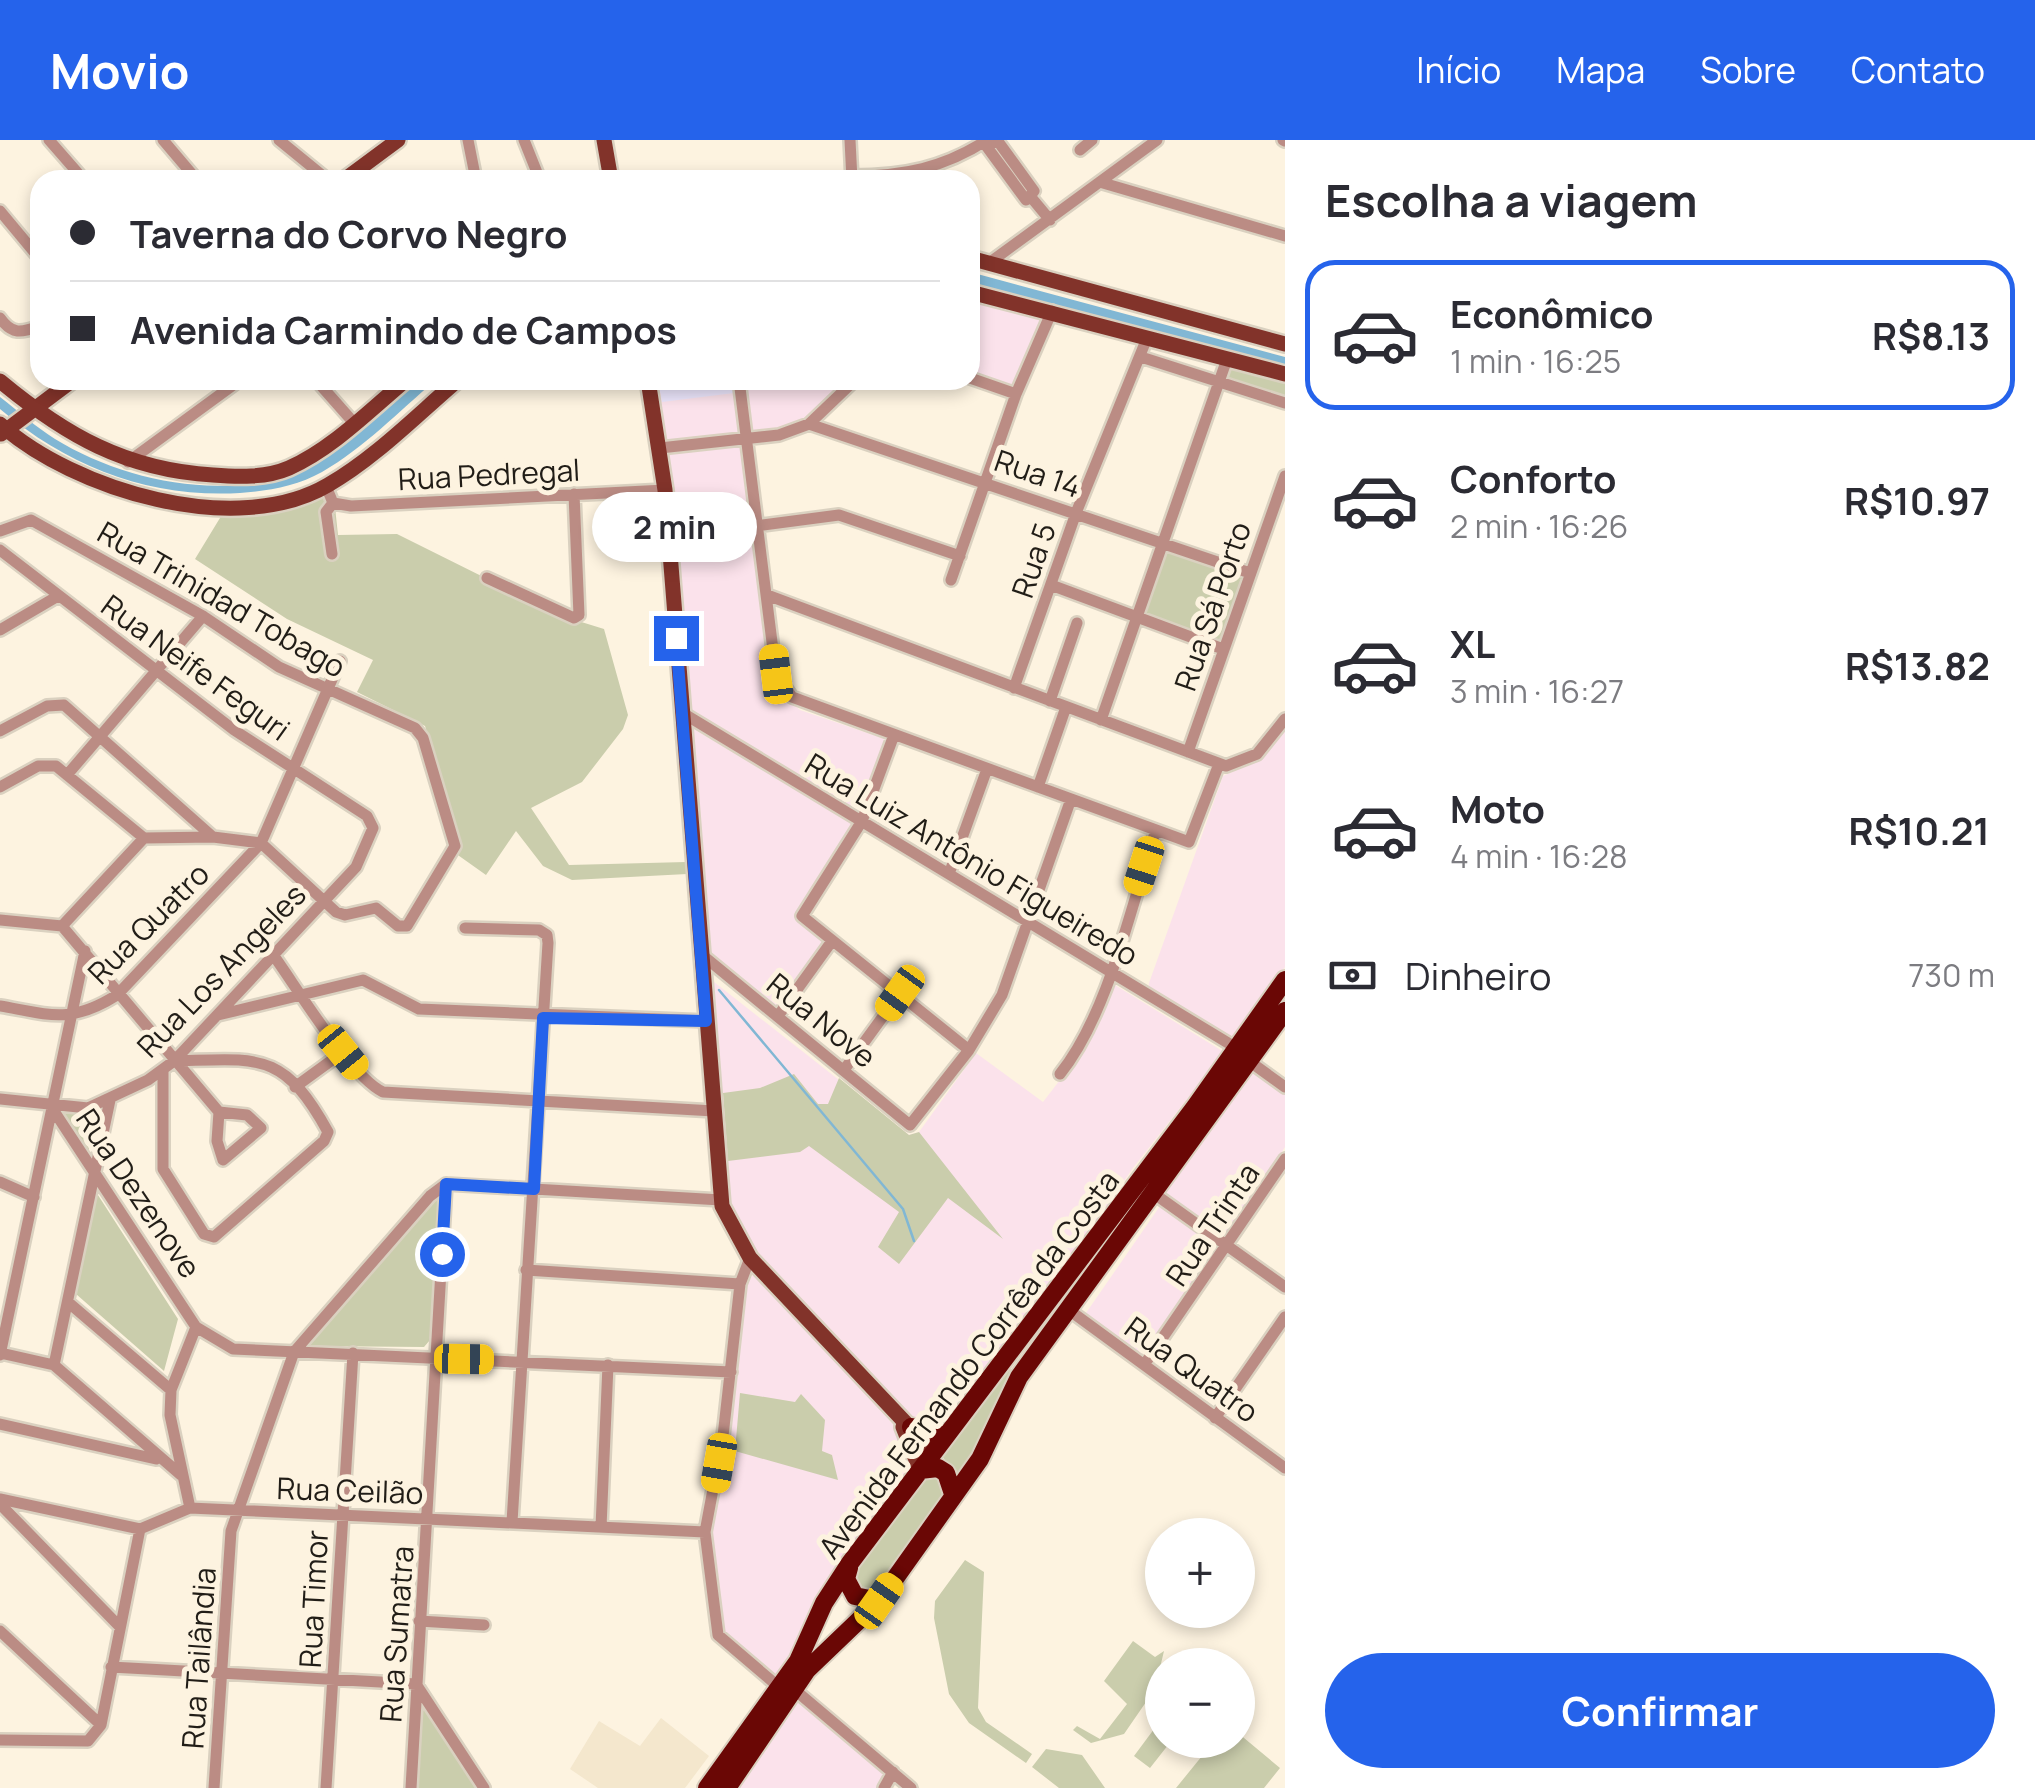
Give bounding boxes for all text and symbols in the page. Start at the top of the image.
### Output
text: Movio [50,38,189,103]
text: Início [1416,46,1501,94]
text: Mapa [1556,46,1645,94]
text: Sobre [1700,46,1796,94]
text: Contato [1851,46,1985,94]
text: Escolha a viagem [1325,169,1697,231]
text: Taverna do Corvo Negro [130,207,567,259]
text: Econômico [1450,287,1654,339]
icon: car [1330,290,1420,380]
text: Avenida Carmindo de Campos [130,303,677,355]
text: R$8.13 [1872,309,1990,361]
text: 1 min · 16:25 [1450,339,1621,383]
street label: Rua 14 [989,439,1087,507]
street label: Rua Pedregal [397,449,581,499]
text: Conforto [1450,452,1616,504]
icon: car [1330,455,1420,545]
text: R$10.97 [1844,474,1990,526]
callout: 2 min [594,493,758,563]
text: 2 min · 16:26 [1450,504,1628,548]
text: 2 min [633,505,716,549]
street label: Rua Trinidad Tobago [91,511,353,687]
street label: Rua Sá Porto [1164,516,1260,696]
street label: Rua 5 [1001,517,1065,603]
street label: Rua Neife Feguri [93,585,299,749]
route end [654,616,699,661]
text: XL [1450,617,1495,669]
icon: car [1330,620,1420,710]
text: R$13.82 [1845,639,1990,691]
car [757,642,795,706]
text: 3 min · 16:27 [1450,669,1624,713]
street label: Rua Luiz Antônio Figueiredo [798,743,1146,975]
text: Moto [1450,782,1545,834]
icon: car [1330,785,1420,875]
text: R$10.21 [1849,804,1990,856]
car [1120,833,1168,899]
text: 4 min · 16:28 [1450,834,1628,878]
street label: Rua Quatro [78,853,218,993]
street label: Rua Los Angeles [128,874,314,1066]
icon: cash [1325,948,1380,1003]
text: Dinheiro [1405,949,1551,1001]
text: 730 m [1908,953,1995,997]
car [870,960,930,1026]
street label: Rua Nove [759,963,885,1077]
car [312,1019,374,1085]
street label: Rua Dezenove [67,1100,211,1286]
street label: Rua Trinta [1156,1154,1268,1294]
street label: Avenida Fernando Corrêa da Costa [808,1162,1128,1566]
route start [420,1232,465,1277]
street label: Rua Quatro [1117,1307,1267,1431]
car [434,1343,494,1375]
car [699,1431,739,1495]
street label: Rua Ceilão [276,1467,424,1513]
map controls [1145,1518,1255,1758]
button: + [1145,1518,1255,1628]
street label: Rua Timor [289,1529,337,1669]
street label: Rua Sumatra [369,1544,423,1724]
street label: Rua Tailândia [171,1566,225,1750]
car [850,1568,908,1634]
button: − [1145,1648,1255,1758]
button: Confirmar [1325,1653,1995,1768]

